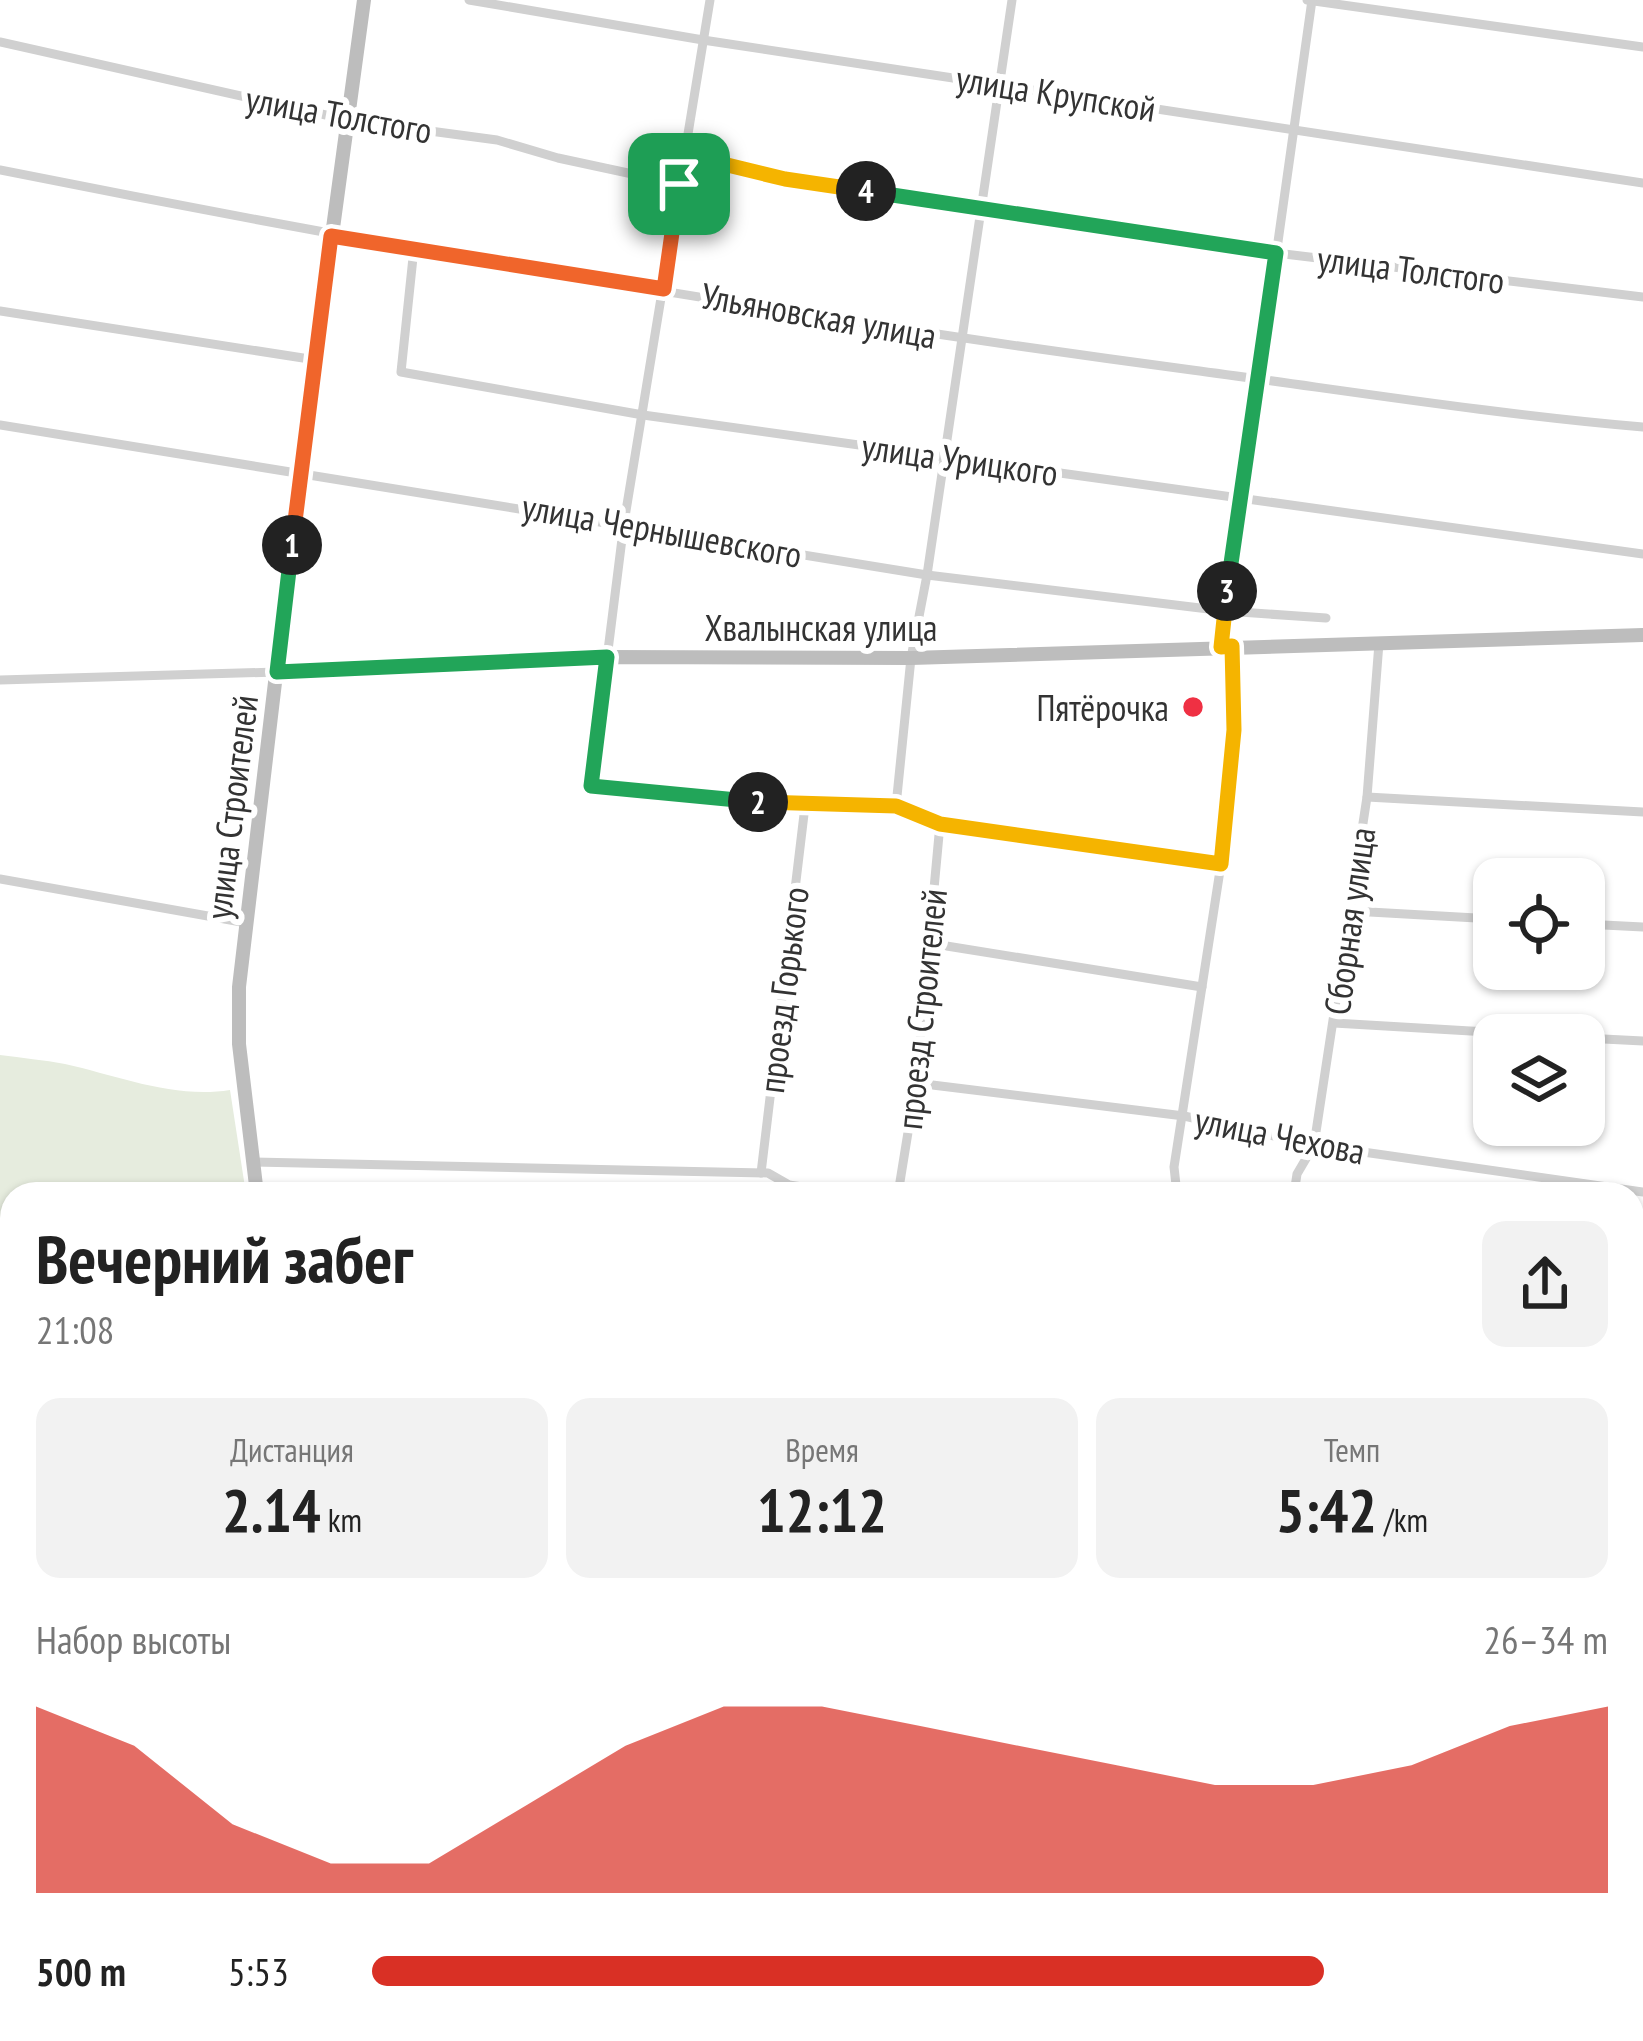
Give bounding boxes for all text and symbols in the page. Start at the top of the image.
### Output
street label: улица Крупской [953,54,1159,132]
street label: улица Толстого [242,75,436,153]
pin [628,133,730,235]
icon: arrive [646,151,712,217]
pin: 4 [836,161,896,221]
text: 4 [858,169,874,212]
street label: улица Толстого [1315,234,1507,304]
street label: Ульяновская улица [698,271,940,359]
street label: улица Урицкого [859,422,1061,496]
street label: улица Чернышевского [519,482,805,578]
pin: 1 [262,515,322,575]
text: 1 [284,523,300,566]
pin: 3 [1197,561,1257,621]
text: 3 [1219,569,1235,612]
street label: Хвалынская улица [705,604,937,651]
place label: Пятёрочка [1036,684,1169,731]
street label: улица Строителей [194,692,268,922]
marker: Пятёрочка [1180,694,1206,720]
pin: 2 [728,772,788,832]
text: 2 [750,780,766,823]
street label: Сборная улица [1313,824,1385,1018]
map controls [1473,858,1605,1146]
button: locate [1473,858,1605,990]
street label: проезд Горького [747,884,819,1096]
street label: проезд Строителей [885,886,957,1132]
button: layers [1473,1014,1605,1146]
street label: улица Чехова [1191,1096,1369,1174]
text: Вечерний забег [36,1216,413,1301]
button: share [1482,1221,1608,1347]
text: 21:08 [36,1304,114,1355]
text: Дистанция [230,1428,354,1471]
text: Время [785,1428,859,1471]
text: Темп [1324,1428,1380,1471]
text: 2.14 [222,1471,321,1549]
text: 12:12 [757,1471,887,1549]
text: 5:42 [1276,1471,1377,1549]
text: km [321,1498,362,1541]
text: /km [1377,1498,1428,1541]
text: Набор высоты [36,1614,231,1665]
text: 26–34 m [1483,1614,1608,1665]
text: 500 m [36,1946,126,1997]
text: 5:53 [228,1946,289,1997]

